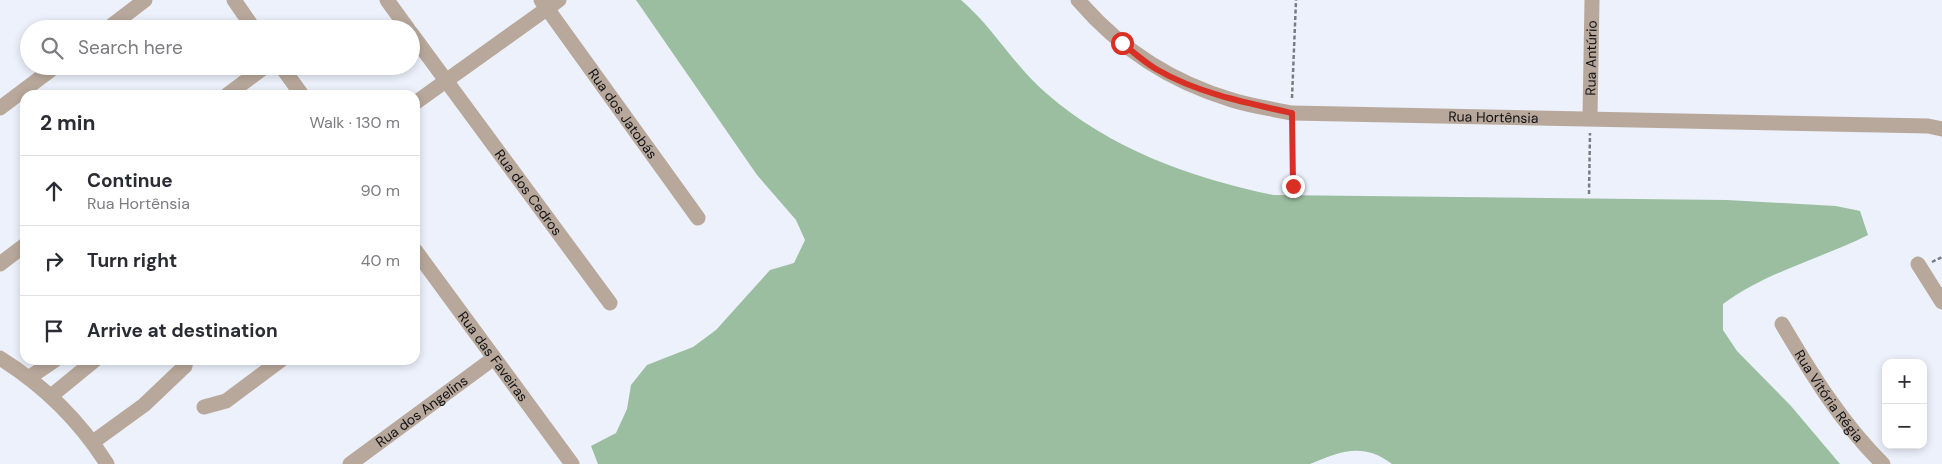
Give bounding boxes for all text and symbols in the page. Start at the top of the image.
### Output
search box [20,20,420,75]
street label: Rua Antúrio [1581,20,1601,96]
route start [1111,32,1134,55]
icon: search [38,34,66,62]
text: Search here [78,35,183,60]
street label: Rua dos Jatobás [584,65,661,162]
street label: Rua Hortênsia [1448,107,1539,127]
text: 2 min [40,109,96,137]
text: Walk · 130 m [309,112,400,133]
street label: Rua dos Cedros [491,146,566,239]
text: Continue [87,168,173,193]
route end [1282,175,1305,198]
icon: ahead [40,177,68,205]
text: 90 m [360,180,400,201]
text: Rua Hortênsia [87,193,190,214]
icon: right [40,247,68,275]
text: Turn right [87,248,177,273]
text: 40 m [361,250,400,271]
street label: Rua das Faveiras [454,308,532,405]
icon: arrive [40,317,68,345]
text: Arrive at destination [87,318,278,343]
street label: Rua Vitória Régia [1791,346,1867,446]
map controls [1882,359,1927,449]
button: + [1882,359,1927,404]
street label: Rua dos Angelins [372,371,471,451]
button: − [1882,404,1927,449]

